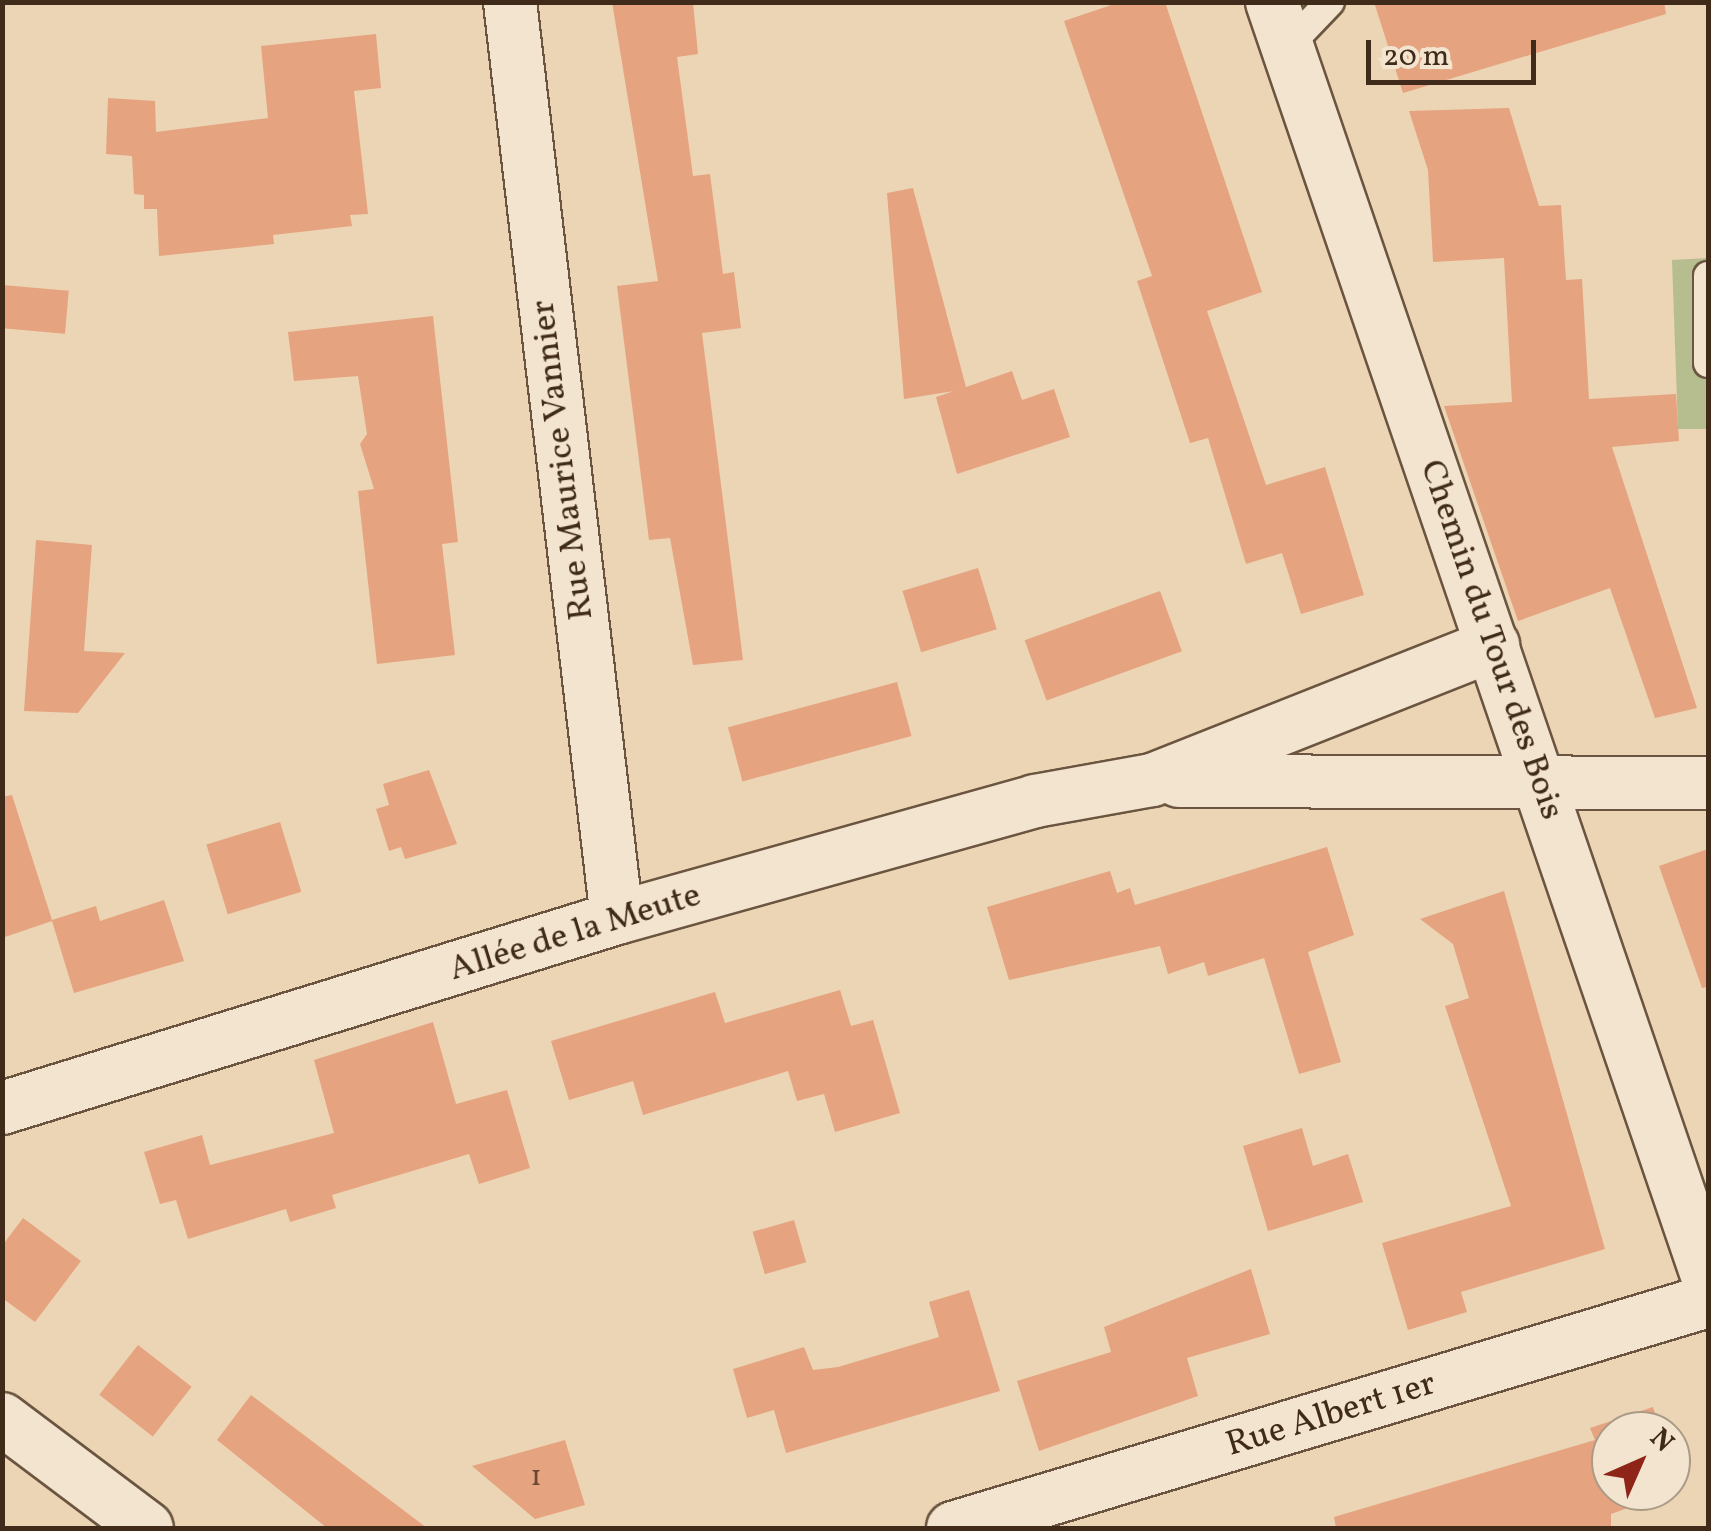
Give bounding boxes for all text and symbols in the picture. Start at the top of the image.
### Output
scale bar [1371,20,1541,82]
text: 20 m [1383,36,1449,78]
street label: Rue Maurice Vannier [522,297,604,623]
street label: Chemin du Tour des Bois [1410,454,1572,826]
street label: Allée de la Meute [444,875,706,991]
street label: Rue Albert 1er [1221,1363,1441,1467]
north arrow [1591,1411,1691,1511]
text: N [1640,1420,1682,1462]
house number: 1 [530,1459,542,1495]

